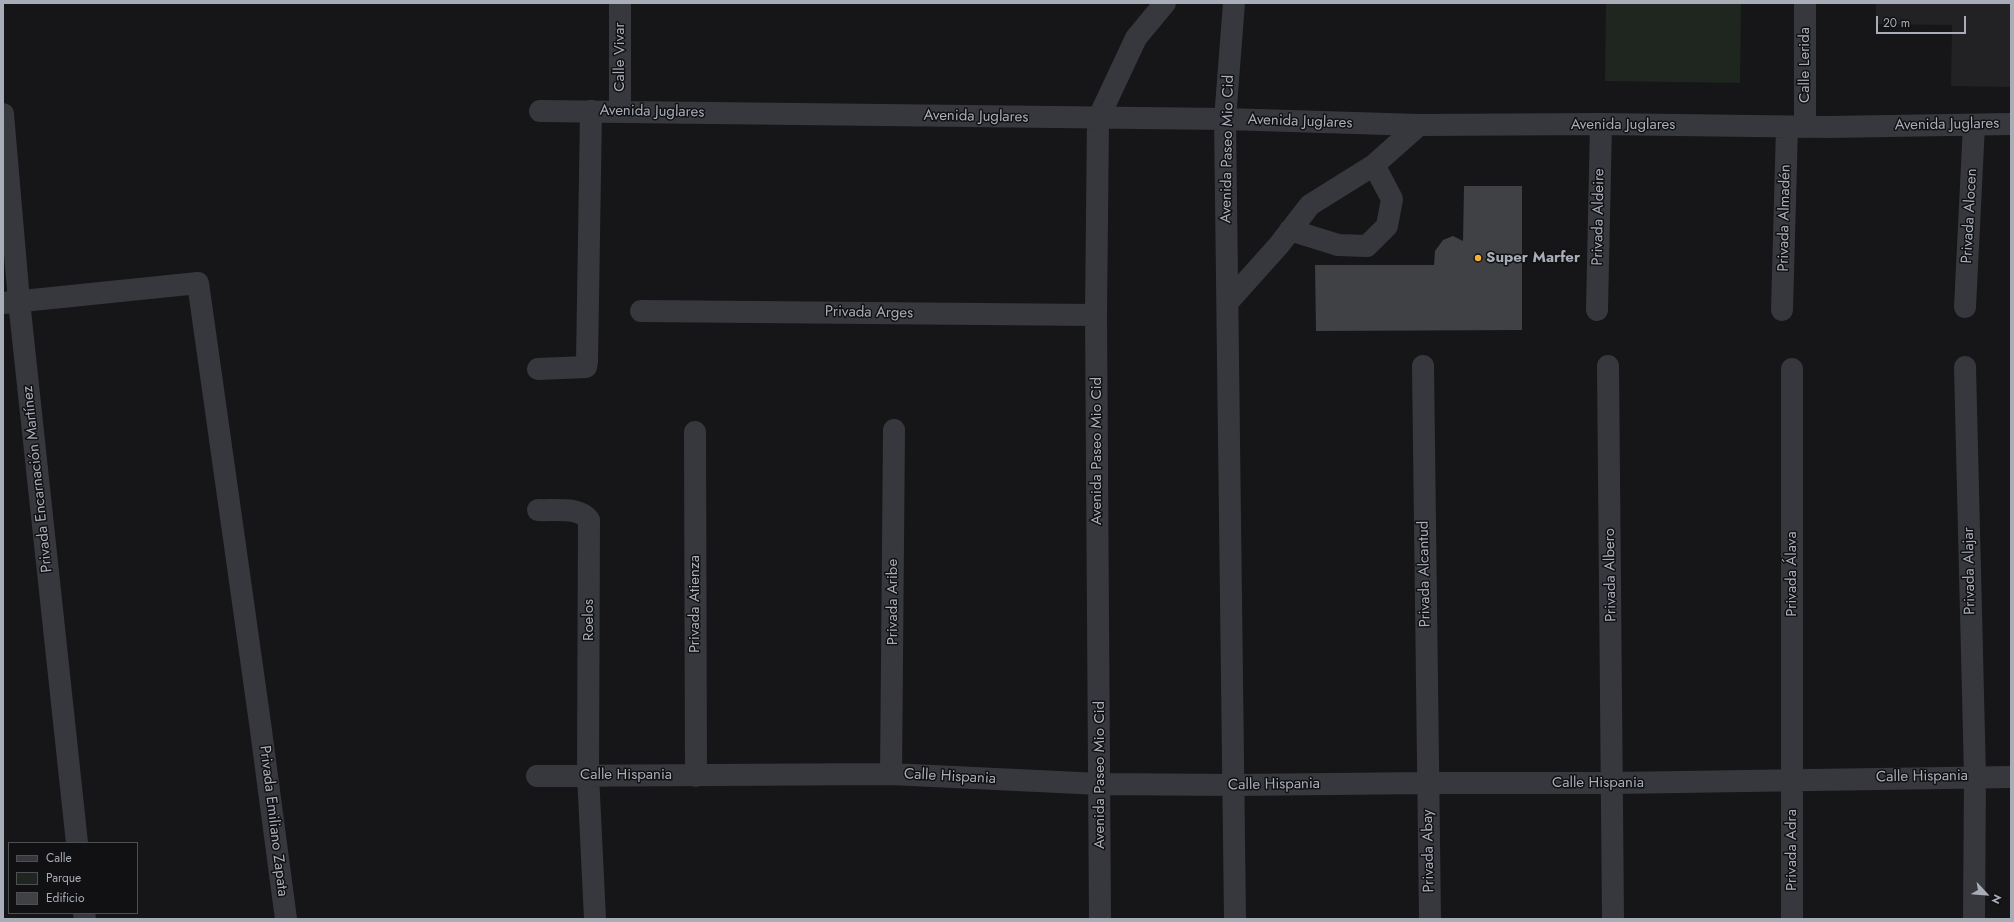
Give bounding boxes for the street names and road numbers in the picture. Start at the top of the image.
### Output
street label: Calle Vivar [611,22,629,92]
street label: Calle Lerida [1796,27,1814,103]
street label: Avenida Paseo Mio Cid [1218,75,1238,223]
street label: Avenida Juglares [600,102,704,122]
street label: Avenida Juglares [924,107,1028,127]
street label: Avenida Juglares [1247,111,1353,133]
street label: Avenida Juglares [1895,115,1999,135]
street label: Avenida Juglares [1571,116,1675,134]
street label: Privada Almadén [1775,164,1795,272]
street label: Privada Aldeire [1589,168,1609,266]
street label: Privada Alocen [1959,168,1981,264]
street label: Privada Arges [825,303,913,323]
street label: Avenida Paseo Mio Cid [1088,377,1106,525]
street label: Privada Encarnación Martínez [19,385,57,573]
street label: Privada Alcantud [1415,521,1435,627]
street label: Privada Alajar [1960,527,1980,615]
street label: Privada Albero [1601,528,1621,622]
street label: Privada Álava [1783,531,1801,617]
street label: Privada Atienza [686,555,704,653]
street label: Privada Aribe [884,559,902,645]
street label: Roelos [580,599,598,641]
street label: Avenida Paseo Mio Cid [1091,701,1109,849]
street label: Privada Emiliano Zapata [255,744,291,898]
street label: Calle Hispania [580,766,672,784]
street label: Calle Hispania [904,766,996,788]
street label: Calle Hispania [1876,767,1968,787]
street label: Calle Hispania [1552,774,1644,792]
street label: Calle Hispania [1228,775,1320,795]
street label: Privada Abay [1419,809,1439,893]
street label: Privada Adra [1783,809,1801,891]

